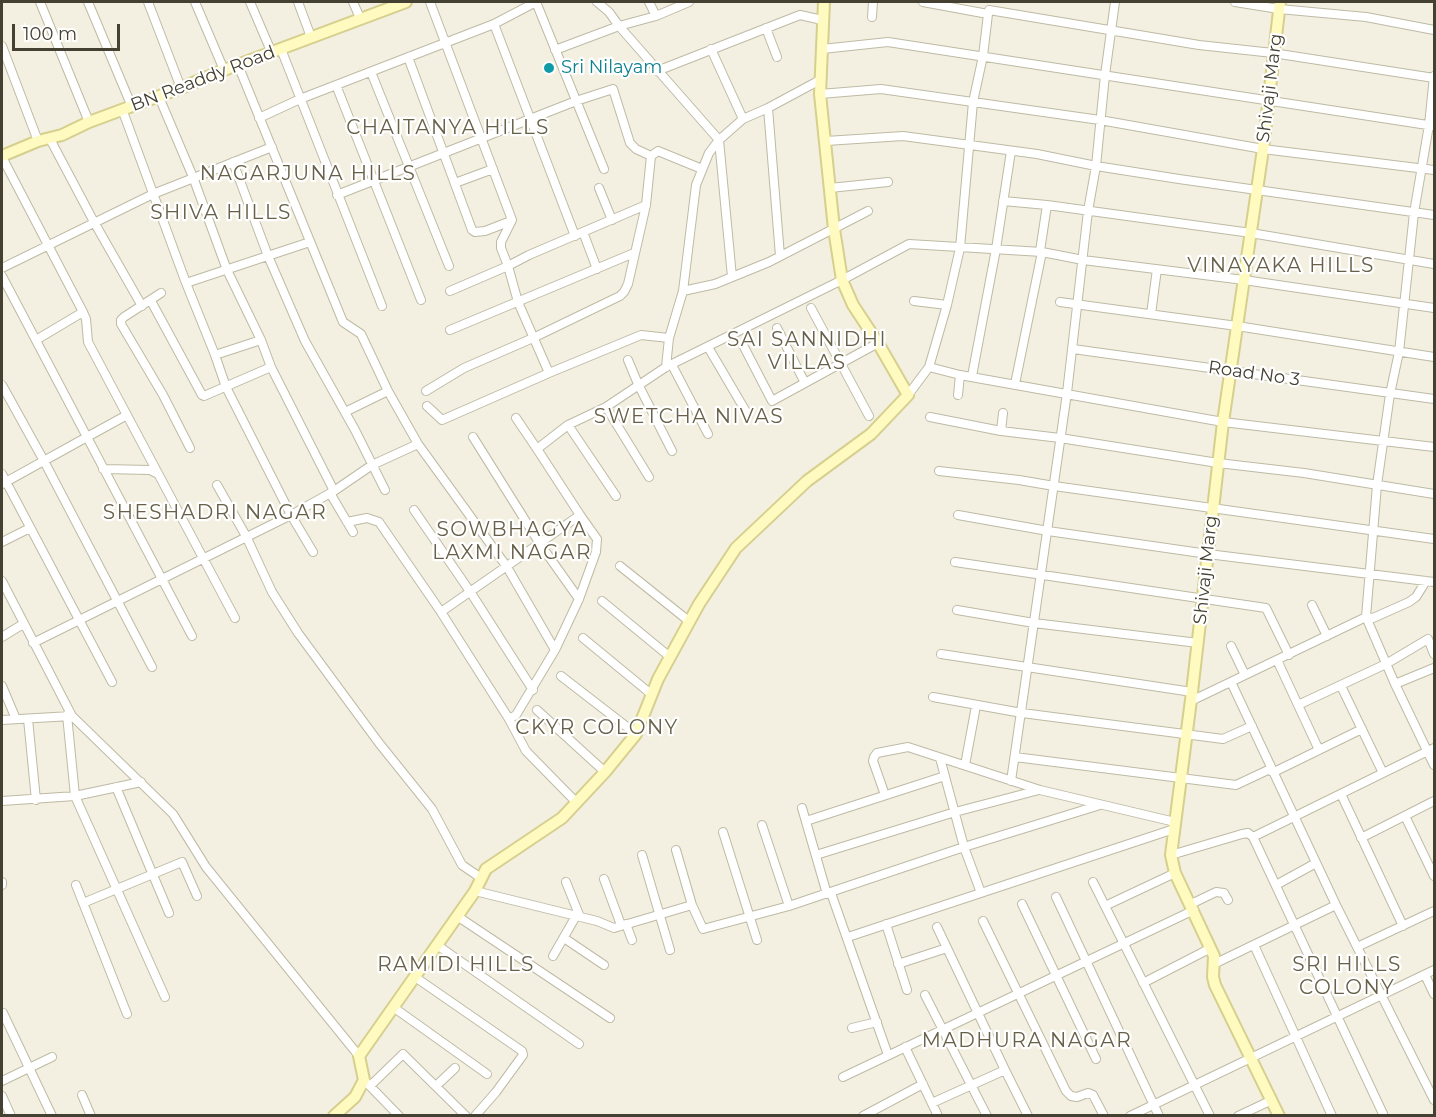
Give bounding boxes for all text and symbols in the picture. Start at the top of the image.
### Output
scale bar [15,12,123,50]
text: 100 m [23,23,77,45]
street label: Shivaji Marg [1253,32,1287,144]
street label: BN Readdy Road [128,41,278,117]
place label: Sri Nilayam [561,57,662,79]
marker: Sri Nilayam [542,61,556,75]
district label: CHAITANYA HILLS [346,116,550,140]
district label: NAGARJUNA HILLS [200,162,416,186]
district label: SHIVA HILLS [150,201,292,225]
district label: VINAYAKA HILLS [1187,254,1375,278]
district label: SAI SANNIDHI VILLAS [727,328,887,375]
street label: Road No 3 [1207,357,1301,391]
district label: SWETCHA NIVAS [594,405,784,429]
district label: SHESHADRI NAGAR [103,501,327,525]
street label: Shivaji Marg [1190,514,1222,626]
district label: SOWBHAGYA LAXMI NAGAR [432,518,592,565]
district label: CKYR COLONY [515,716,679,740]
district label: RAMIDI HILLS [377,953,535,977]
district label: SRI HILLS COLONY [1292,953,1402,1000]
district label: MADHURA NAGAR [922,1029,1132,1053]

